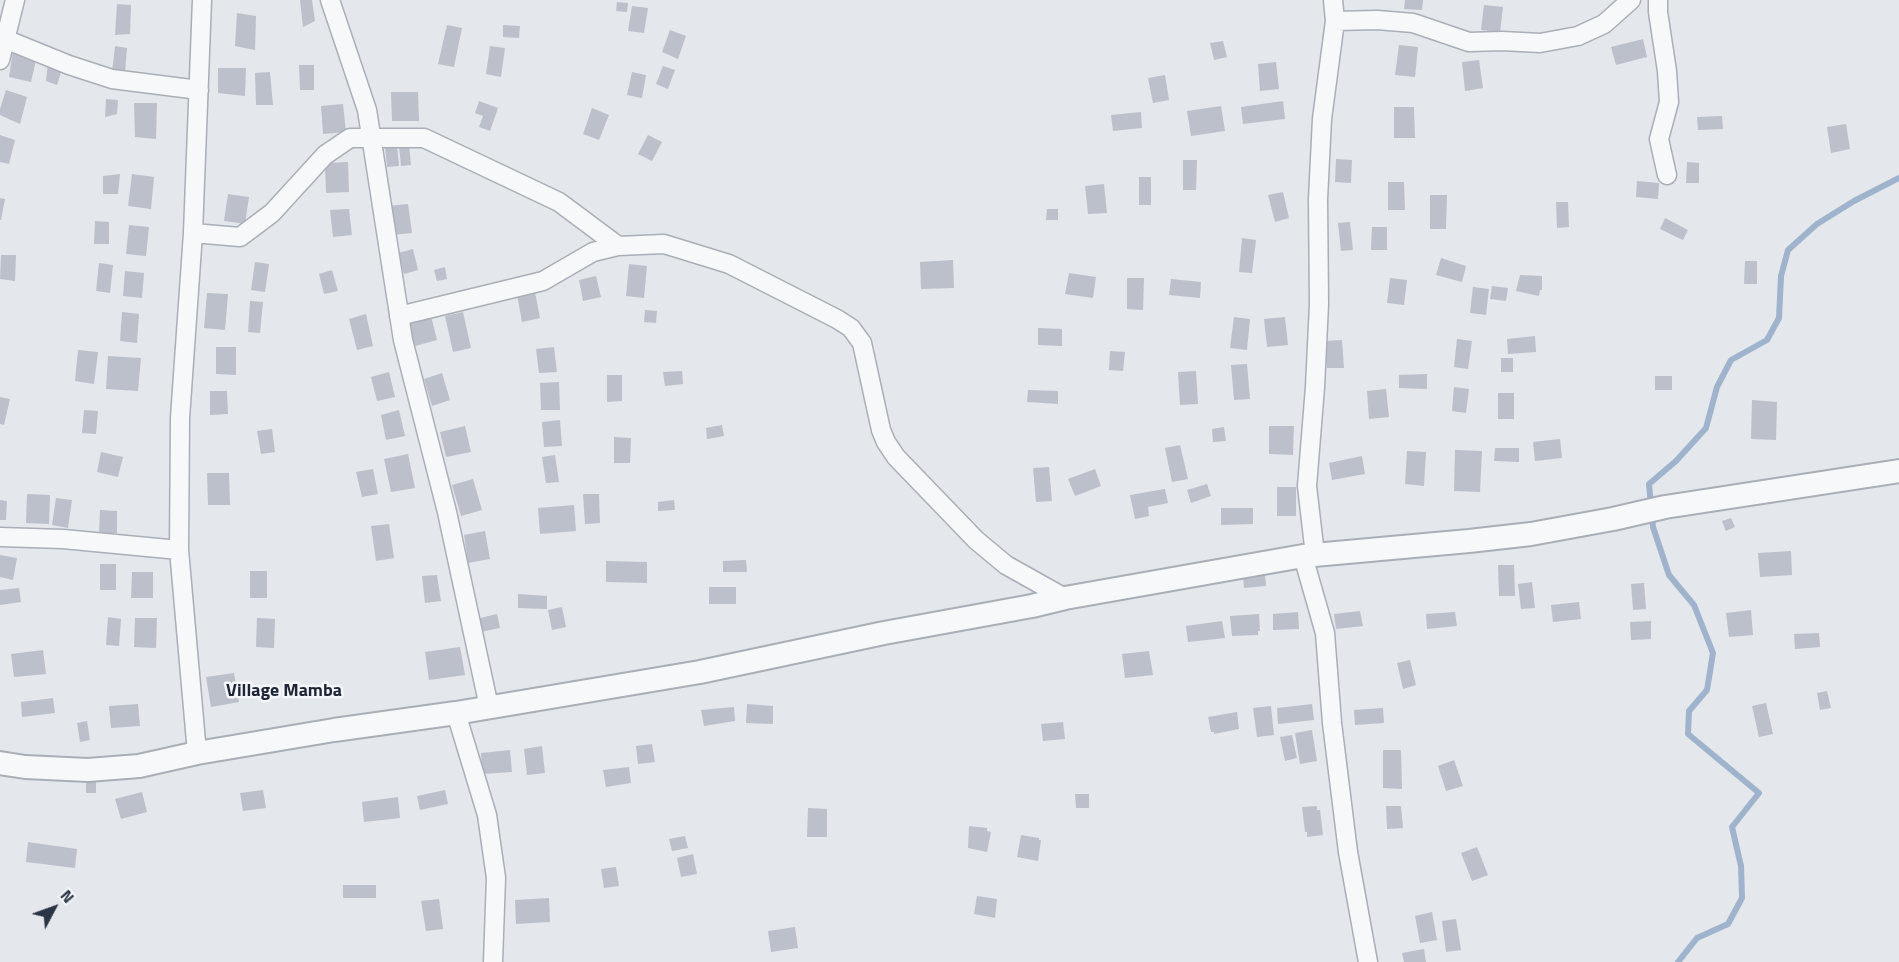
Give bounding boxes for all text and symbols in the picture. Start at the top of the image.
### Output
district label: Village Mamba [226,681,342,703]
north arrow [24,878,84,938]
text: N [55,884,80,908]

